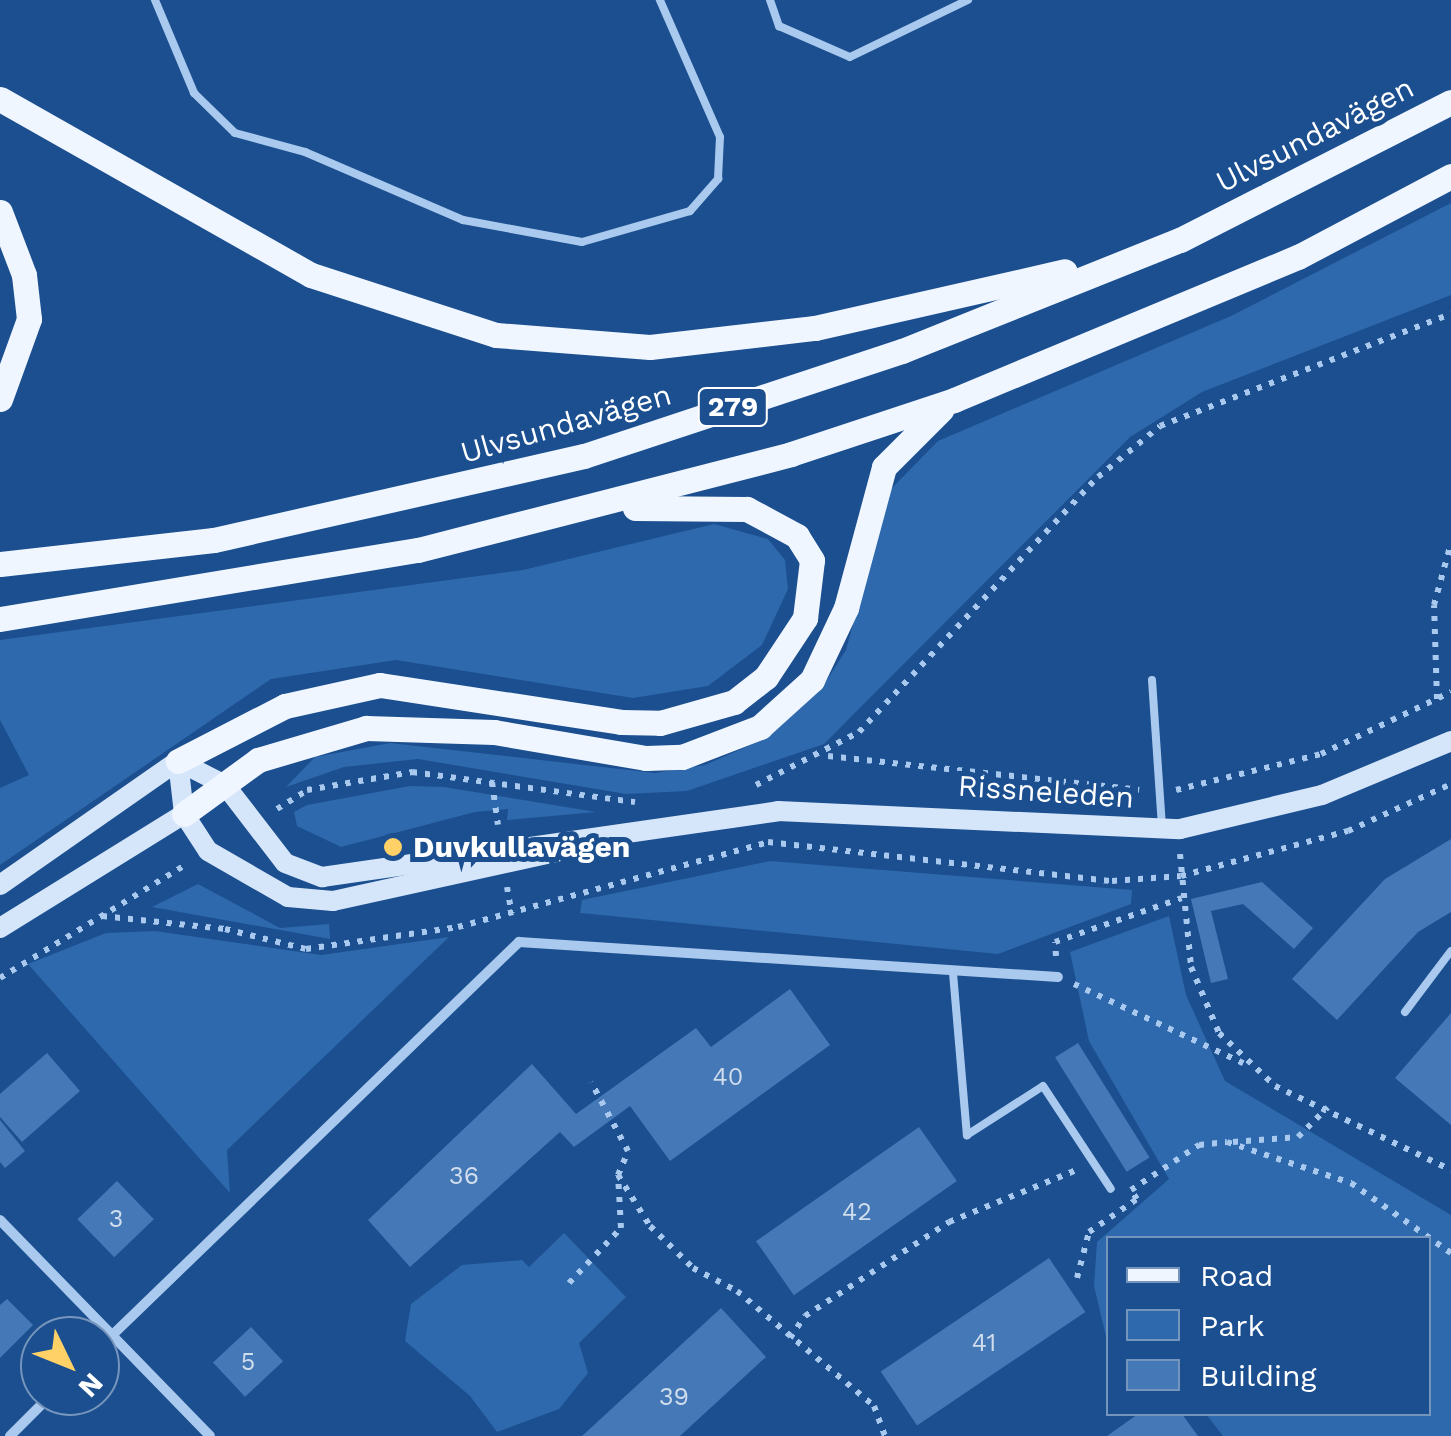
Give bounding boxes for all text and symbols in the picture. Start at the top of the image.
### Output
street label: Ulvsundavägen [1210,70,1420,200]
street label: Ulvsundavägen [457,377,675,471]
road number: 279 [696,384,770,430]
street label: Rissneleden [957,768,1135,816]
place label: Duvkullavägen [413,829,630,865]
marker: Duvkullavägen [382,836,404,858]
house number: 40 [713,1062,743,1092]
house number: 36 [449,1161,479,1191]
house number: 42 [842,1197,872,1227]
house number: 3 [109,1204,123,1234]
legend [1106,1236,1431,1416]
text: Road [1200,1258,1273,1293]
text: Park [1200,1308,1265,1343]
north arrow [20,1316,120,1416]
house number: 41 [972,1328,996,1358]
house number: 5 [241,1347,255,1377]
text: Building [1200,1358,1317,1393]
text: N [72,1367,110,1404]
house number: 39 [659,1382,689,1412]

